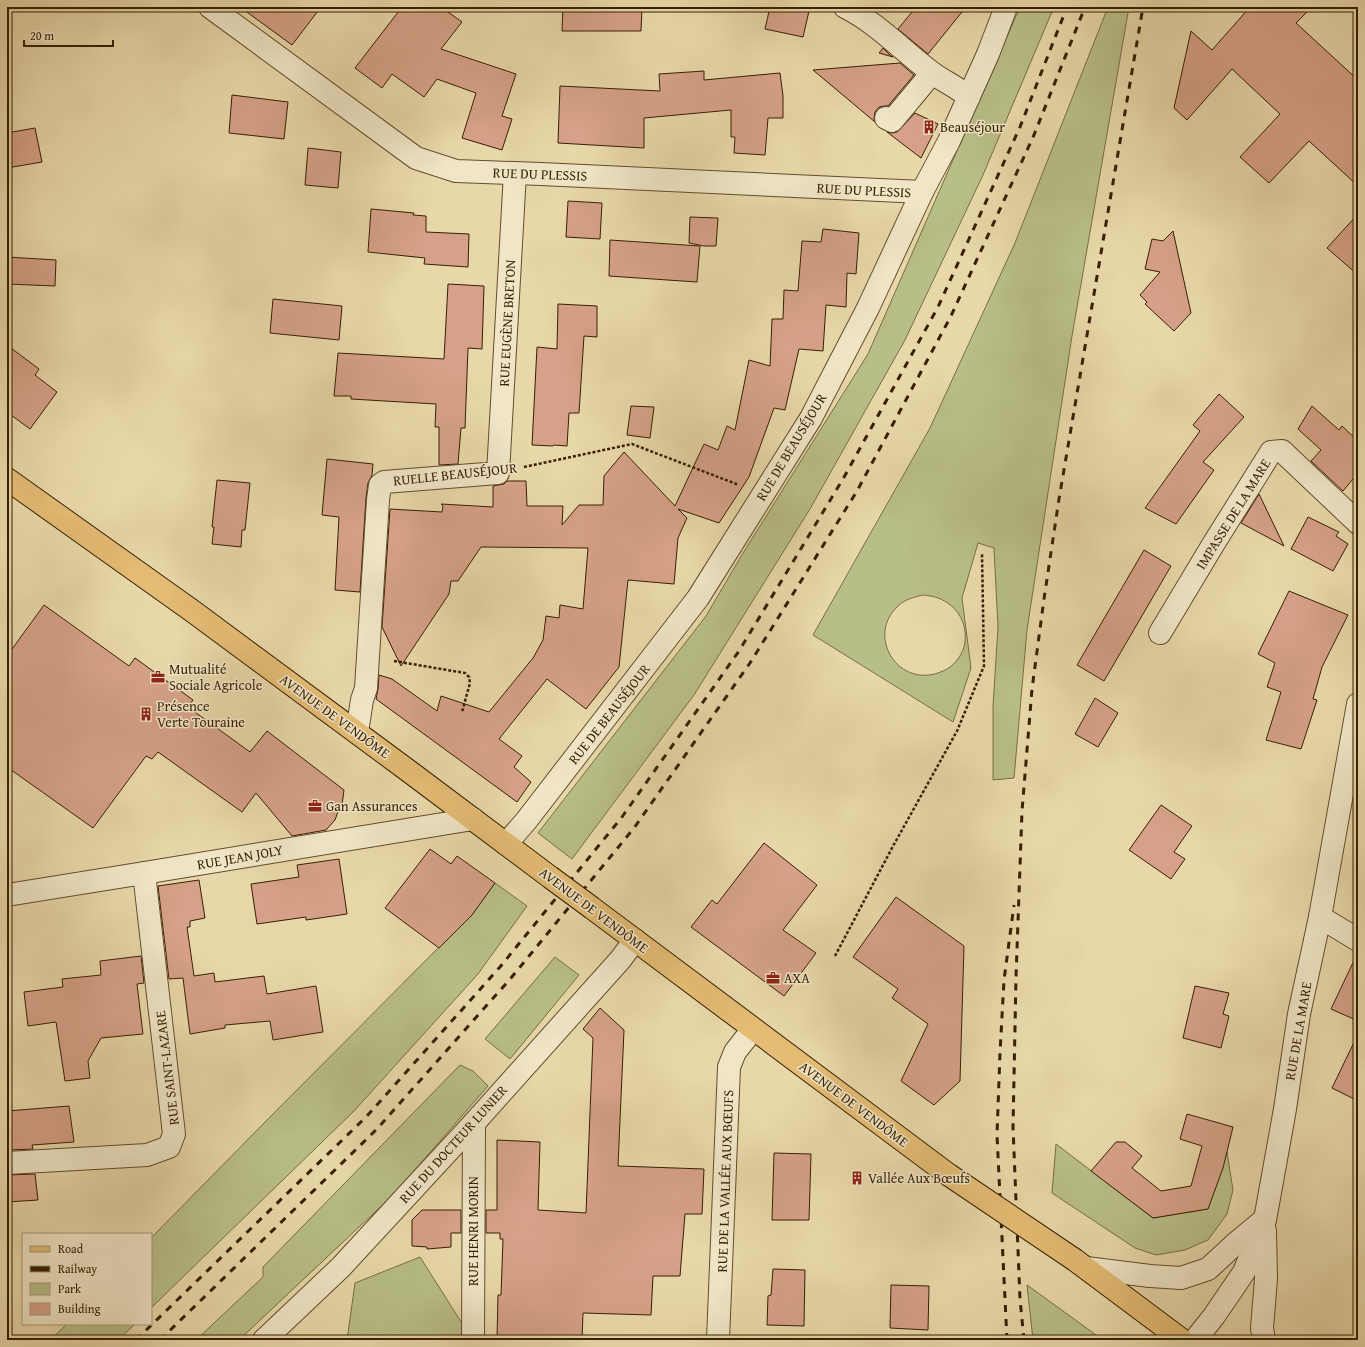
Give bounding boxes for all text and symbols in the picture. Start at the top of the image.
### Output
scale bar [24,22,113,48]
text: 20 m [30,27,54,44]
place label: Beauséjour [940,117,1005,137]
building icon: Beauséjour [921,119,937,135]
street label: RUE DU PLESSIS [492,162,588,186]
street label: RUE DU PLESSIS [816,178,912,202]
street label: RUE EUGÈNE BRETON [494,259,520,387]
street label: RUE DE BEAUSÉJOUR [751,389,832,505]
street label: IMPASSE DE LA MARE [1191,455,1275,573]
street label: RUELLE BEAUSÉJOUR [392,457,519,490]
place label: Mutualité Sociale Agricole [169,659,263,695]
street label: RUE DE BEAUSÉJOUR [563,659,655,768]
office icon: Mutualité Sociale Agricole [150,669,166,685]
street label: AVENUE DE VENDÔME [276,669,394,763]
place label: Présence Verte Touraine [157,696,245,732]
building icon: Présence Verte Touraine [138,706,154,722]
place label: Gan Assurances [326,796,417,816]
office icon: Gan Assurances [307,798,323,814]
street label: RUE JEAN JOLY [195,840,285,874]
street label: AVENUE DE VENDÔME [535,862,653,958]
place label: AXA [784,968,810,988]
office icon: AXA [765,970,781,986]
street label: RUE DE LA MARE [1280,980,1316,1082]
street label: RUE SAINT-LAZARE [150,1010,184,1126]
street label: AVENUE DE VENDÔME [795,1056,913,1152]
street label: RUE DU DOCTEUR LUNIER [394,1080,512,1207]
street label: RUE DE LA VALLÉE AUX BŒUFS [712,1089,738,1273]
place label: Vallée Aux Bœufs [868,1168,970,1188]
building icon: Vallée Aux Bœufs [849,1170,865,1186]
street label: RUE HENRI MORIN [463,1176,483,1286]
legend [22,1233,152,1325]
text: Road [58,1240,84,1257]
text: Railway [58,1260,97,1277]
text: Park [58,1280,82,1297]
text: Building [58,1300,101,1317]

